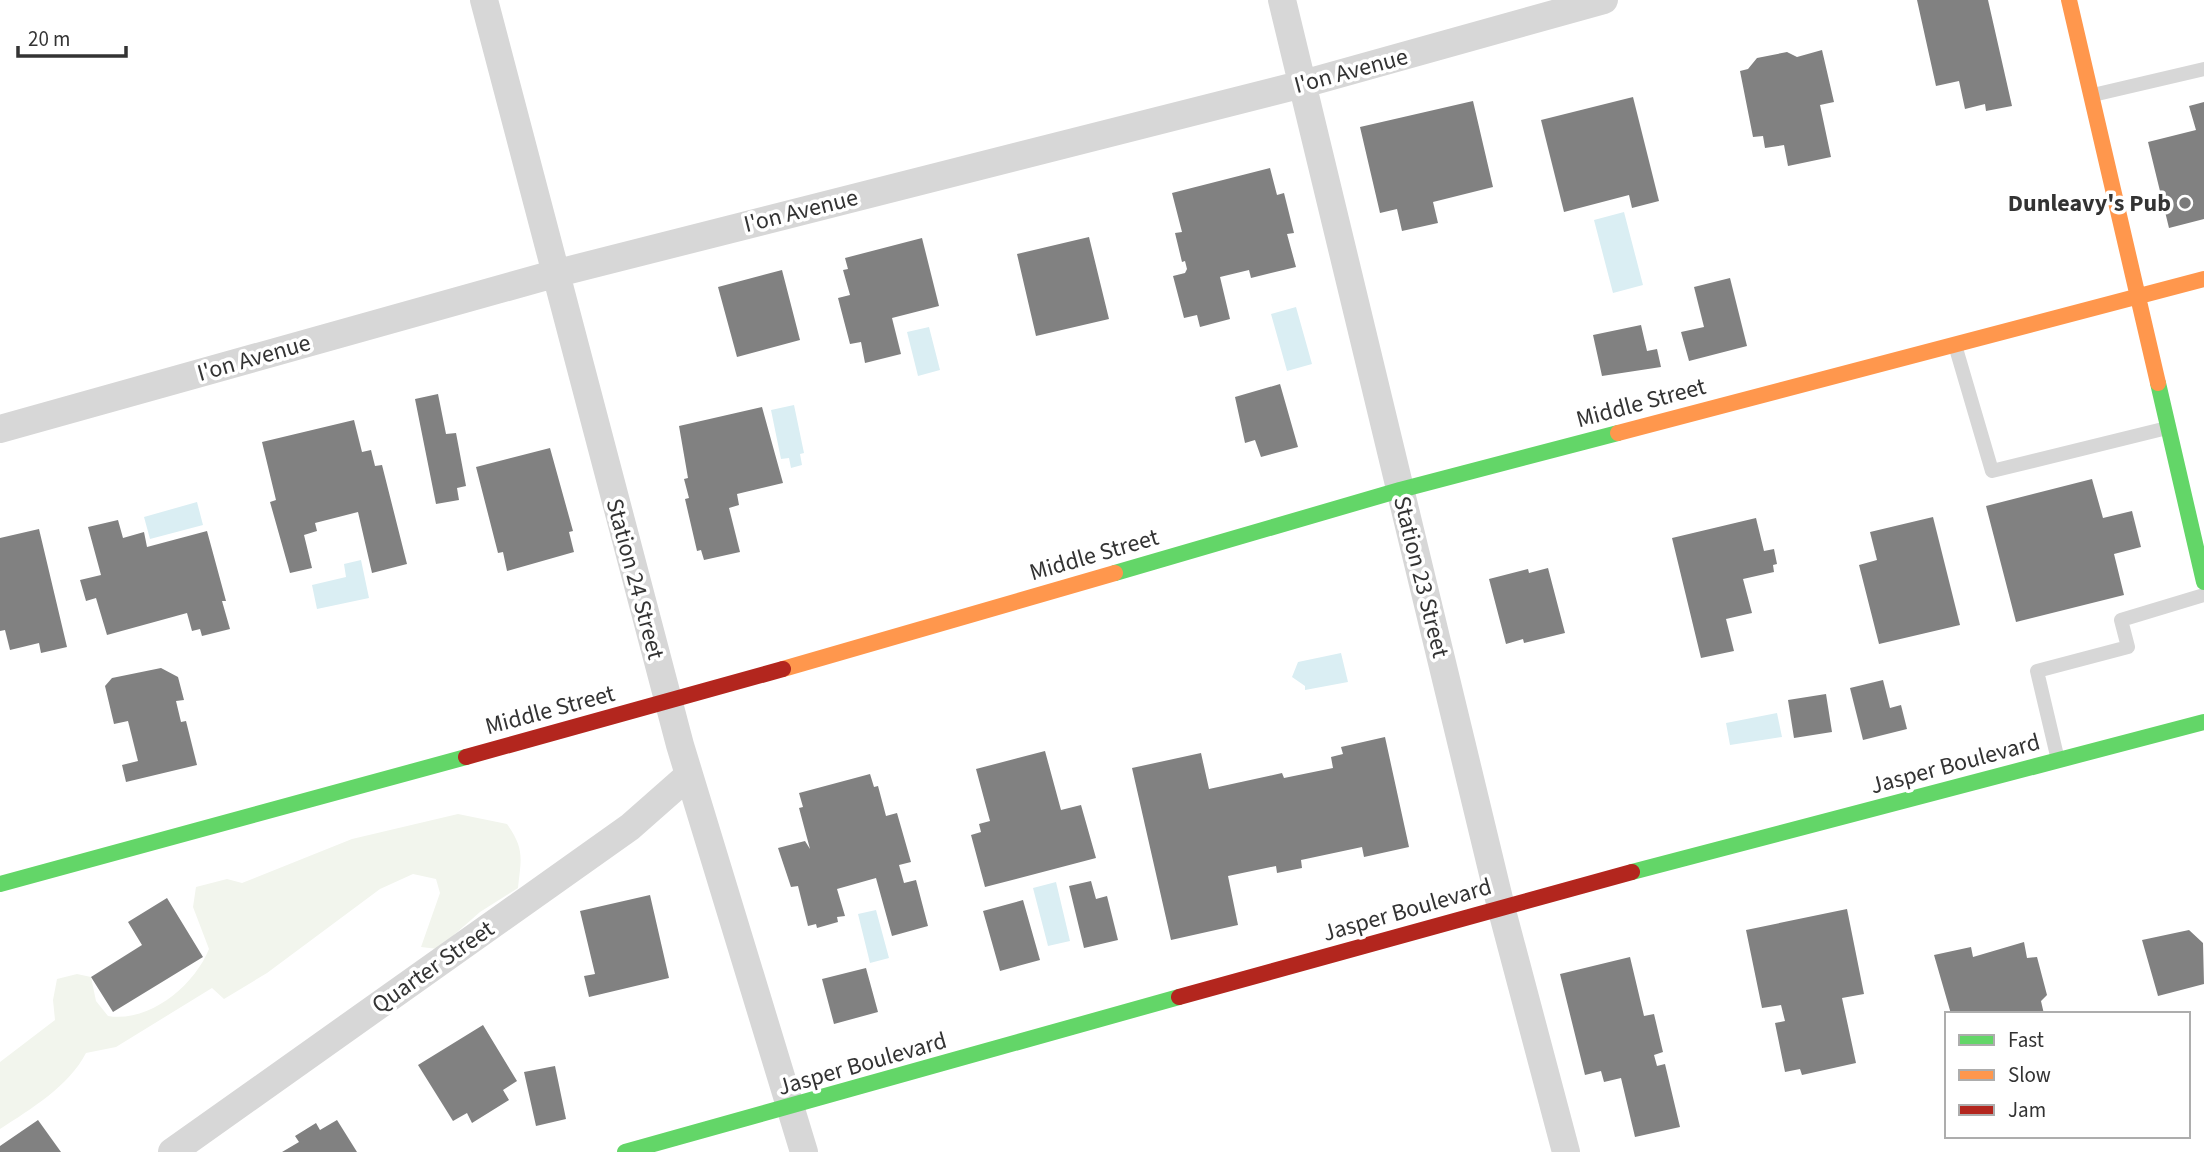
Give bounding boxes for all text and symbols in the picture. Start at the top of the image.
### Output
scale bar [18,14,126,58]
text: 20 m [28,24,70,54]
street label: I'on Avenue [1290,39,1412,103]
street label: I'on Avenue [740,180,862,242]
place label: Dunleavy's Pub [2008,186,2171,221]
marker: Dunleavy's Pub [2177,195,2193,211]
street label: I'on Avenue [193,325,315,391]
street label: Middle Street [1572,369,1710,437]
street label: Station 23 Street [1384,493,1458,661]
street label: Station 24 Street [597,495,673,663]
street label: Middle Street [1025,520,1163,590]
street label: Middle Street [481,676,619,744]
street label: Jasper Boulevard [1866,725,2044,803]
street label: Jasper Boulevard [1318,869,1496,951]
street label: Quarter Street [365,912,501,1022]
legend [1945,1012,2190,1138]
street label: Jasper Boulevard [773,1023,951,1105]
text: Fast [2008,1025,2044,1055]
text: Slow [2008,1060,2051,1090]
text: Jam [2008,1095,2046,1125]

